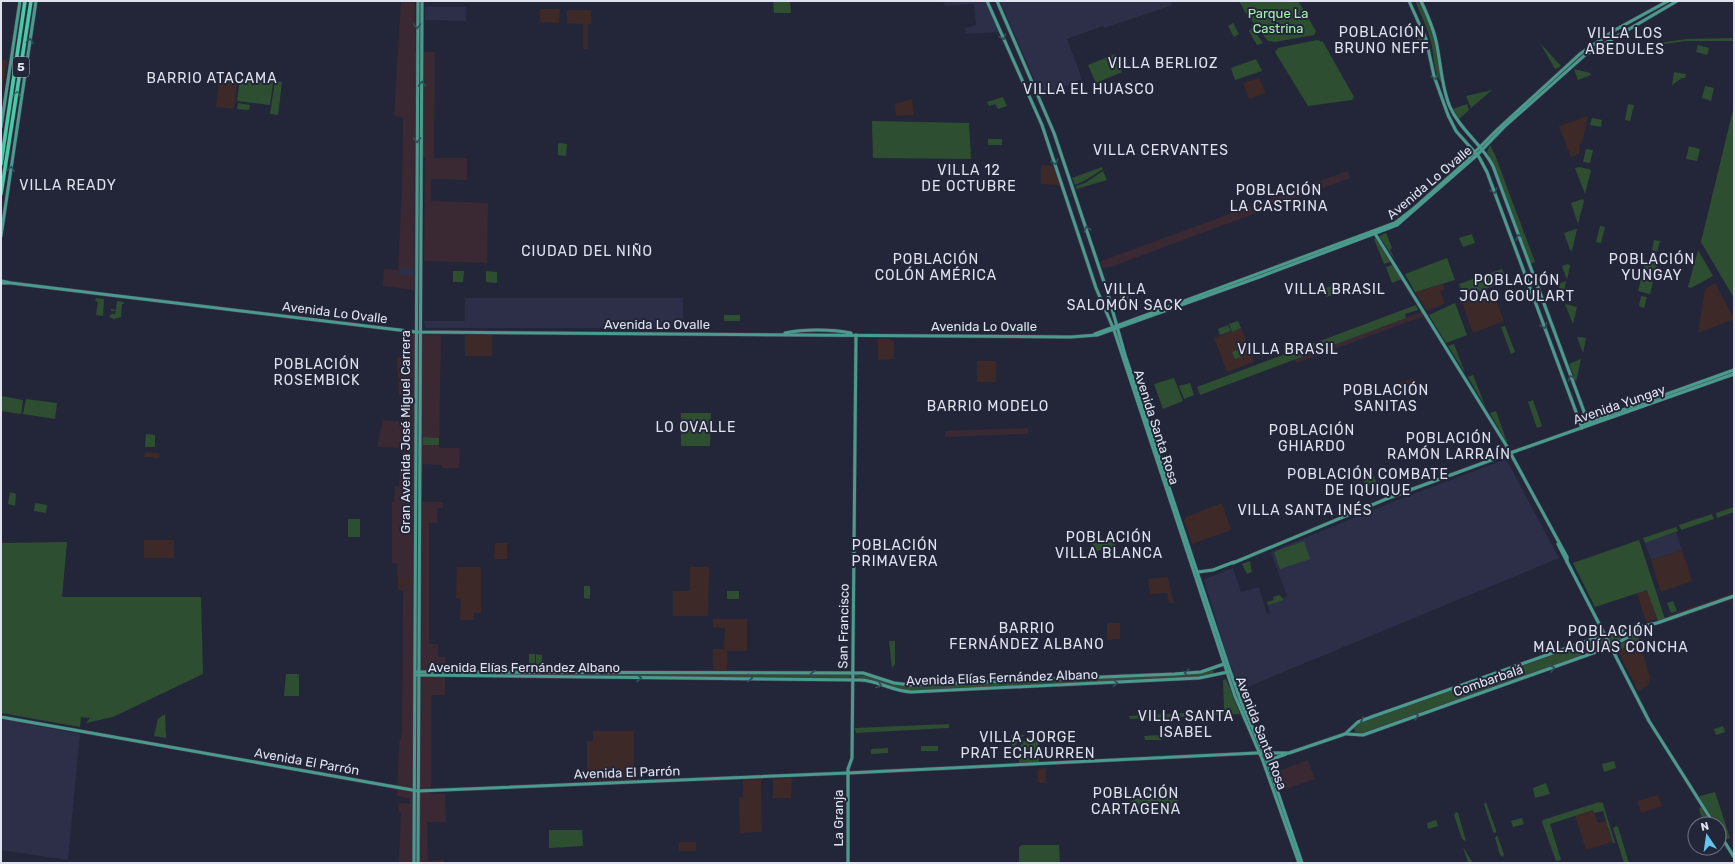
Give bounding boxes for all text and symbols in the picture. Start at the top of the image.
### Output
park label: Parque La Castrina [1248,6,1308,36]
one-way arrow [413,23,422,29]
district label: POBLACIÓN BRUNO NEFF [1334,23,1430,57]
district label: VILLA LOS ABEDULES [1585,25,1665,58]
one-way arrow [998,32,1006,40]
one-way arrow [25,38,34,44]
district label: VILLA BERLIOZ [1108,55,1218,72]
road number: 5 [13,57,29,77]
district label: BARRIO ATACAMA [146,70,278,87]
one-way arrow [1430,74,1439,81]
one-way arrow [418,81,426,87]
district label: VILLA EL HUASCO [1023,81,1155,98]
one-way arrow [12,91,21,97]
one-way arrow [413,137,421,143]
district label: VILLA CERVANTES [1093,142,1229,159]
street label: Avenida Lo Ovalle [1384,143,1475,222]
one-way arrow [1050,159,1059,166]
district label: VILLA 12 DE OCTUBRE [921,162,1017,195]
one-way arrow [6,166,15,173]
district label: VILLA READY [19,177,117,194]
district label: POBLACIÓN LA CASTRINA [1230,181,1328,215]
one-way arrow [1489,187,1497,194]
one-way arrow [1083,225,1091,232]
one-way arrow [1516,234,1524,241]
district label: CIUDAD DEL NIÑO [521,242,653,260]
district label: POBLACIÓN COLÓN AMÉRICA [875,250,997,284]
district label: POBLACIÓN YUNGAY [1609,250,1695,284]
district label: POBLACIÓN JOAO GOULART [1459,271,1575,305]
district label: VILLA SALOMÓN SACK [1067,281,1183,314]
district label: VILLA BRASIL [1284,281,1386,298]
street label: Avenida Lo Ovalle [281,299,388,326]
street label: Avenida Lo Ovalle [604,317,710,332]
street label: Avenida Lo Ovalle [931,319,1037,334]
one-way arrow [1539,323,1547,330]
street label: Gran Avenida José Miguel Carrera [398,330,414,534]
district label: VILLA BRASIL [1237,341,1339,358]
district label: POBLACIÓN ROSEMBICK [274,355,360,389]
street label: Avenida Santa Rosa [1131,368,1182,486]
one-way arrow [1568,374,1576,381]
district label: POBLACIÓN SANITAS [1343,381,1429,415]
street label: Avenida Yungay [1571,382,1668,428]
district label: BARRIO MODELO [927,398,1049,415]
district label: LO OVALLE [656,419,736,436]
district label: POBLACIÓN GHIARDO [1269,421,1355,455]
district label: POBLACIÓN RAMÓN LARRAÍN [1387,429,1511,463]
district label: POBLACIÓN COMBATE DE IQUIQUE [1287,465,1449,499]
district label: VILLA SANTA INÉS [1237,501,1373,519]
district label: POBLACIÓN VILLA BLANCA [1055,528,1163,562]
district label: POBLACIÓN PRIMAVERA [852,536,939,570]
street label: San Francisco [835,583,852,669]
district label: BARRIO FERNÁNDEZ ALBANO [949,620,1105,653]
district label: POBLACIÓN MALAQUÍAS CONCHA [1533,622,1689,656]
street label: Avenida Elías Fernández Albano [428,660,620,675]
street label: Combarbalá [1451,662,1525,699]
one-way arrow [1548,664,1555,673]
street label: Avenida Elías Fernández Albano [906,667,1098,688]
one-way arrow [1184,669,1190,678]
one-way arrow [810,670,816,678]
one-way arrow [636,674,642,682]
one-way arrow [747,674,753,683]
street label: Avenida Santa Rosa [1233,675,1290,792]
one-way arrow [1112,678,1118,687]
one-way arrow [876,680,883,688]
district label: VILLA SANTA ISABEL [1138,708,1234,741]
one-way arrow [1412,712,1419,721]
one-way arrow [1359,716,1367,724]
district label: VILLA JORGE PRAT ECHAURREN [961,729,1095,762]
street label: Avenida El Parrón [253,745,361,778]
street label: Avenida El Parrón [574,763,680,782]
district label: POBLACIÓN CARTAGENA [1091,784,1181,818]
street label: La Granja [831,790,846,846]
north arrow [1687,816,1727,856]
text: N [1700,820,1710,834]

